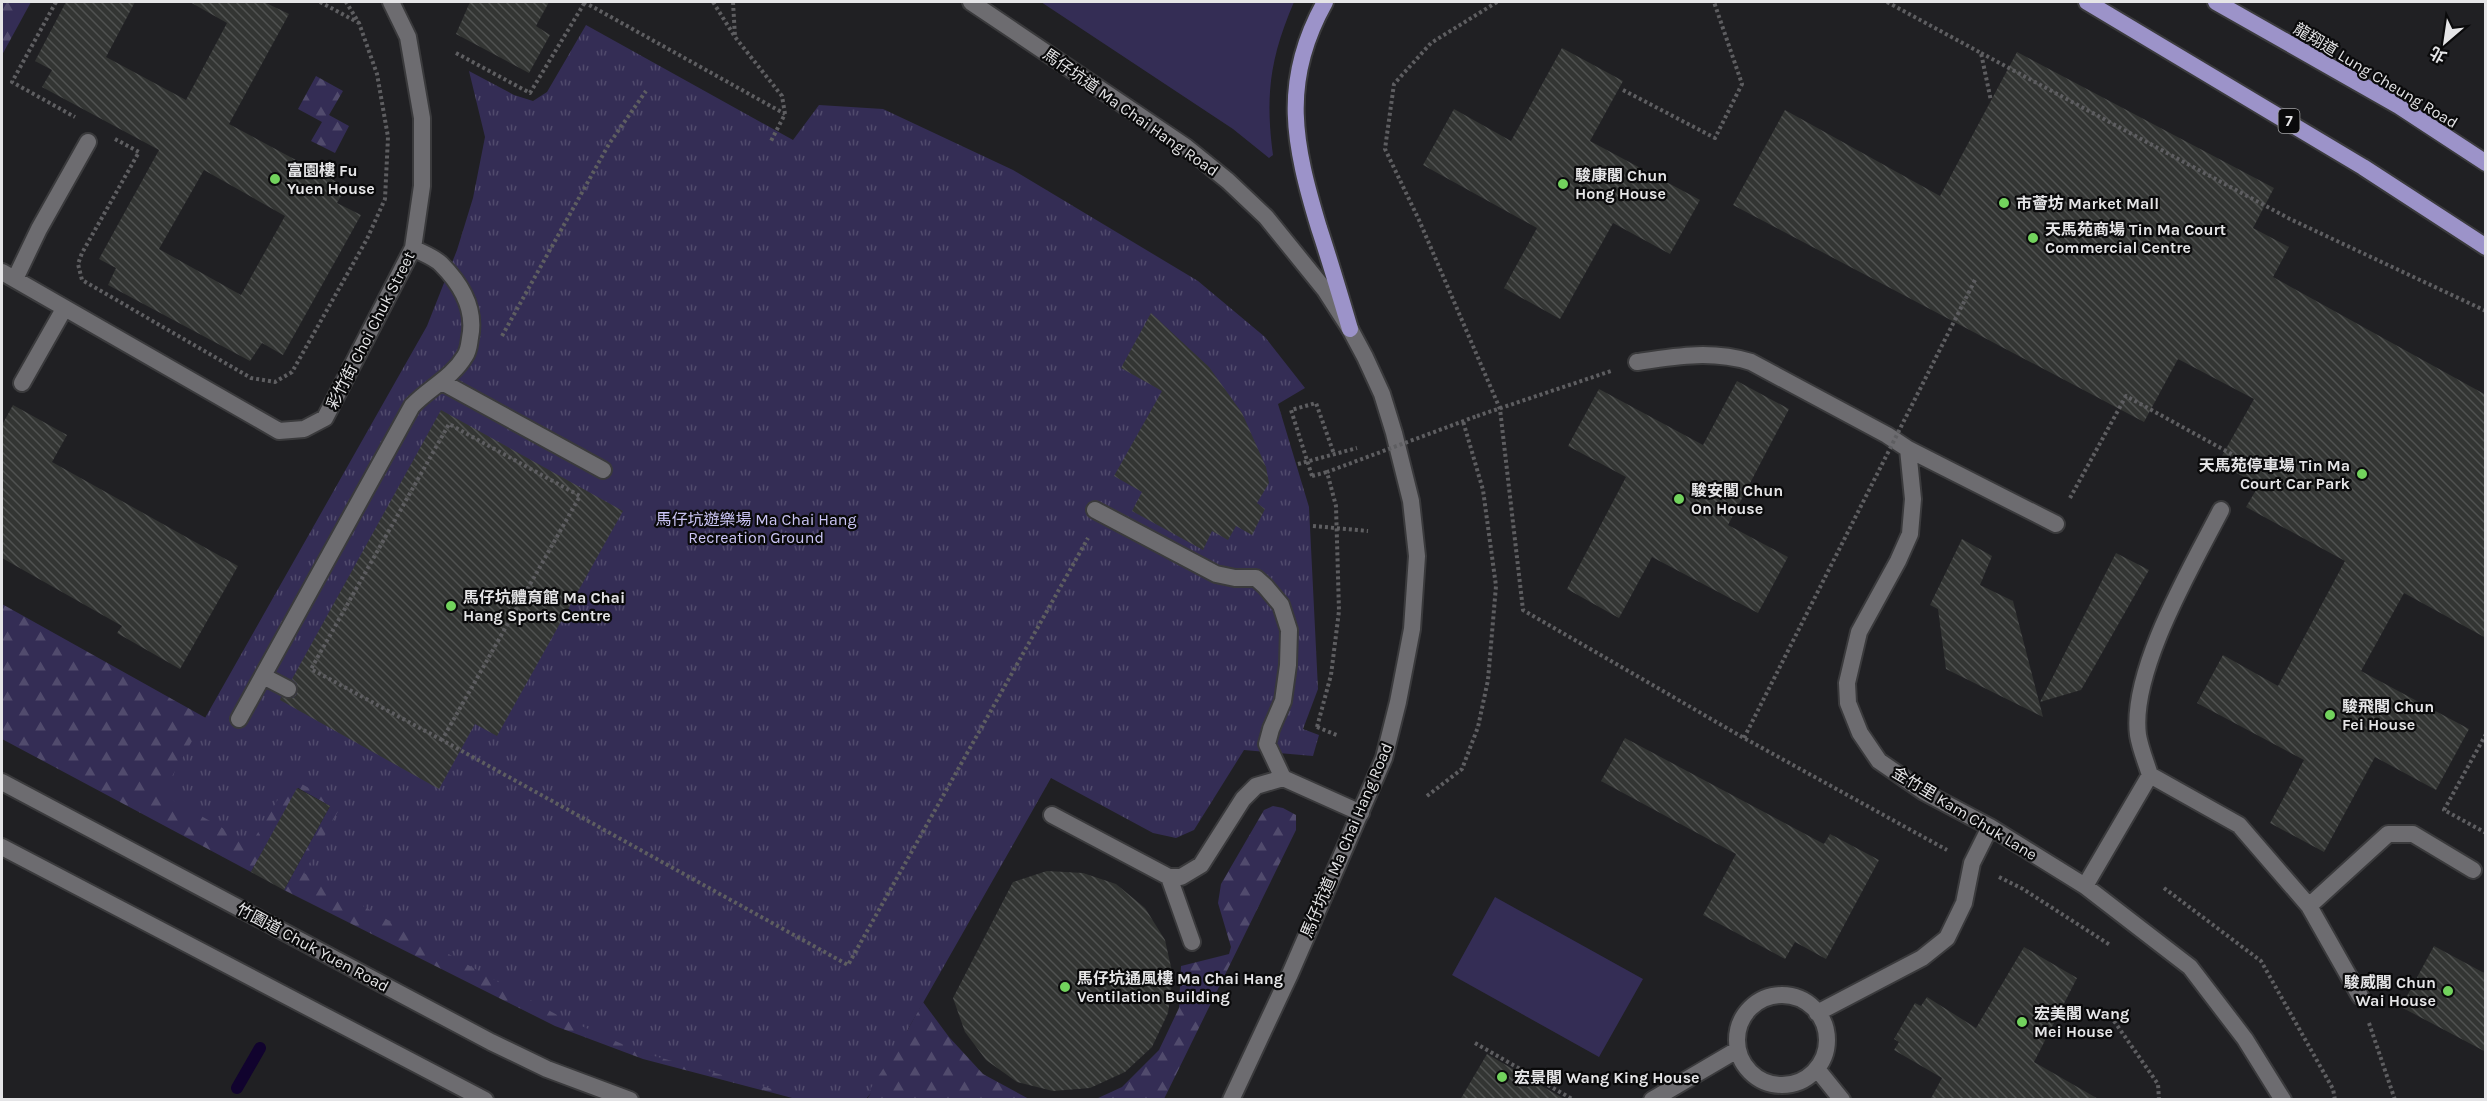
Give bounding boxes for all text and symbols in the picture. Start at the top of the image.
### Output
north arrow [2415,12,2475,72]
street label: 龍翔道 Lung Cheung Road [2290,19,2461,132]
text: 北 [2426,42,2450,67]
street label: 馬仔坑道 Ma Chai Hang Road [1039,45,1222,180]
road number: 7 [2278,109,2300,133]
place label: 富園樓 Fu Yuen House [287,161,375,198]
place label: 駿康閣 Chun Hong House [1575,166,1667,203]
marker: 富園樓 Fu Yuen House [268,172,282,186]
marker: 駿康閣 Chun Hong House [1556,177,1570,191]
place label: 市薈坊 Market Mall [2016,194,2159,213]
marker: 市薈坊 Market Mall [1997,196,2011,210]
place label: 天馬苑商場 Tin Ma Court Commercial Centre [2045,220,2226,257]
marker: 天馬苑商場 Tin Ma Court Commercial Centre [2026,231,2040,245]
street label: 彩竹街 Choi Chuk Street [322,248,419,412]
place label: 天馬苑停車場 Tin Ma Court Car Park [2199,456,2351,493]
marker: 天馬苑停車場 Tin Ma Court Car Park [2355,467,2369,481]
place label: 駿安閣 Chun On House [1691,481,1783,518]
marker: 駿安閣 Chun On House [1672,492,1686,506]
park label: 馬仔坑遊樂場 Ma Chai Hang Recreation Ground [656,510,857,547]
place label: 馬仔坑體育館 Ma Chai Hang Sports Centre [463,588,625,625]
marker: 馬仔坑體育館 Ma Chai Hang Sports Centre [444,599,458,613]
place label: 駿飛閣 Chun Fei House [2342,697,2434,734]
marker: 駿飛閣 Chun Fei House [2323,708,2337,722]
street label: 馬仔坑道 Ma Chai Hang Road [1297,740,1396,940]
street label: 金竹里 Kam Chuk Lane [1889,763,2040,864]
street label: 竹園道 Chuk Yuen Road [233,899,392,996]
place label: 馬仔坑通風樓 Ma Chai Hang Ventilation Building [1077,969,1283,1006]
place label: 駿威閣 Chun Wai House [2344,973,2436,1010]
marker: 馬仔坑通風樓 Ma Chai Hang Ventilation Building [1058,980,1072,994]
marker: 駿威閣 Chun Wai House [2441,984,2455,998]
place label: 宏美閣 Wang Mei House [2034,1004,2129,1041]
marker: 宏美閣 Wang Mei House [2015,1015,2029,1029]
place label: 宏景閣 Wang King House [1514,1068,1700,1087]
marker: 宏景閣 Wang King House [1495,1070,1509,1084]

